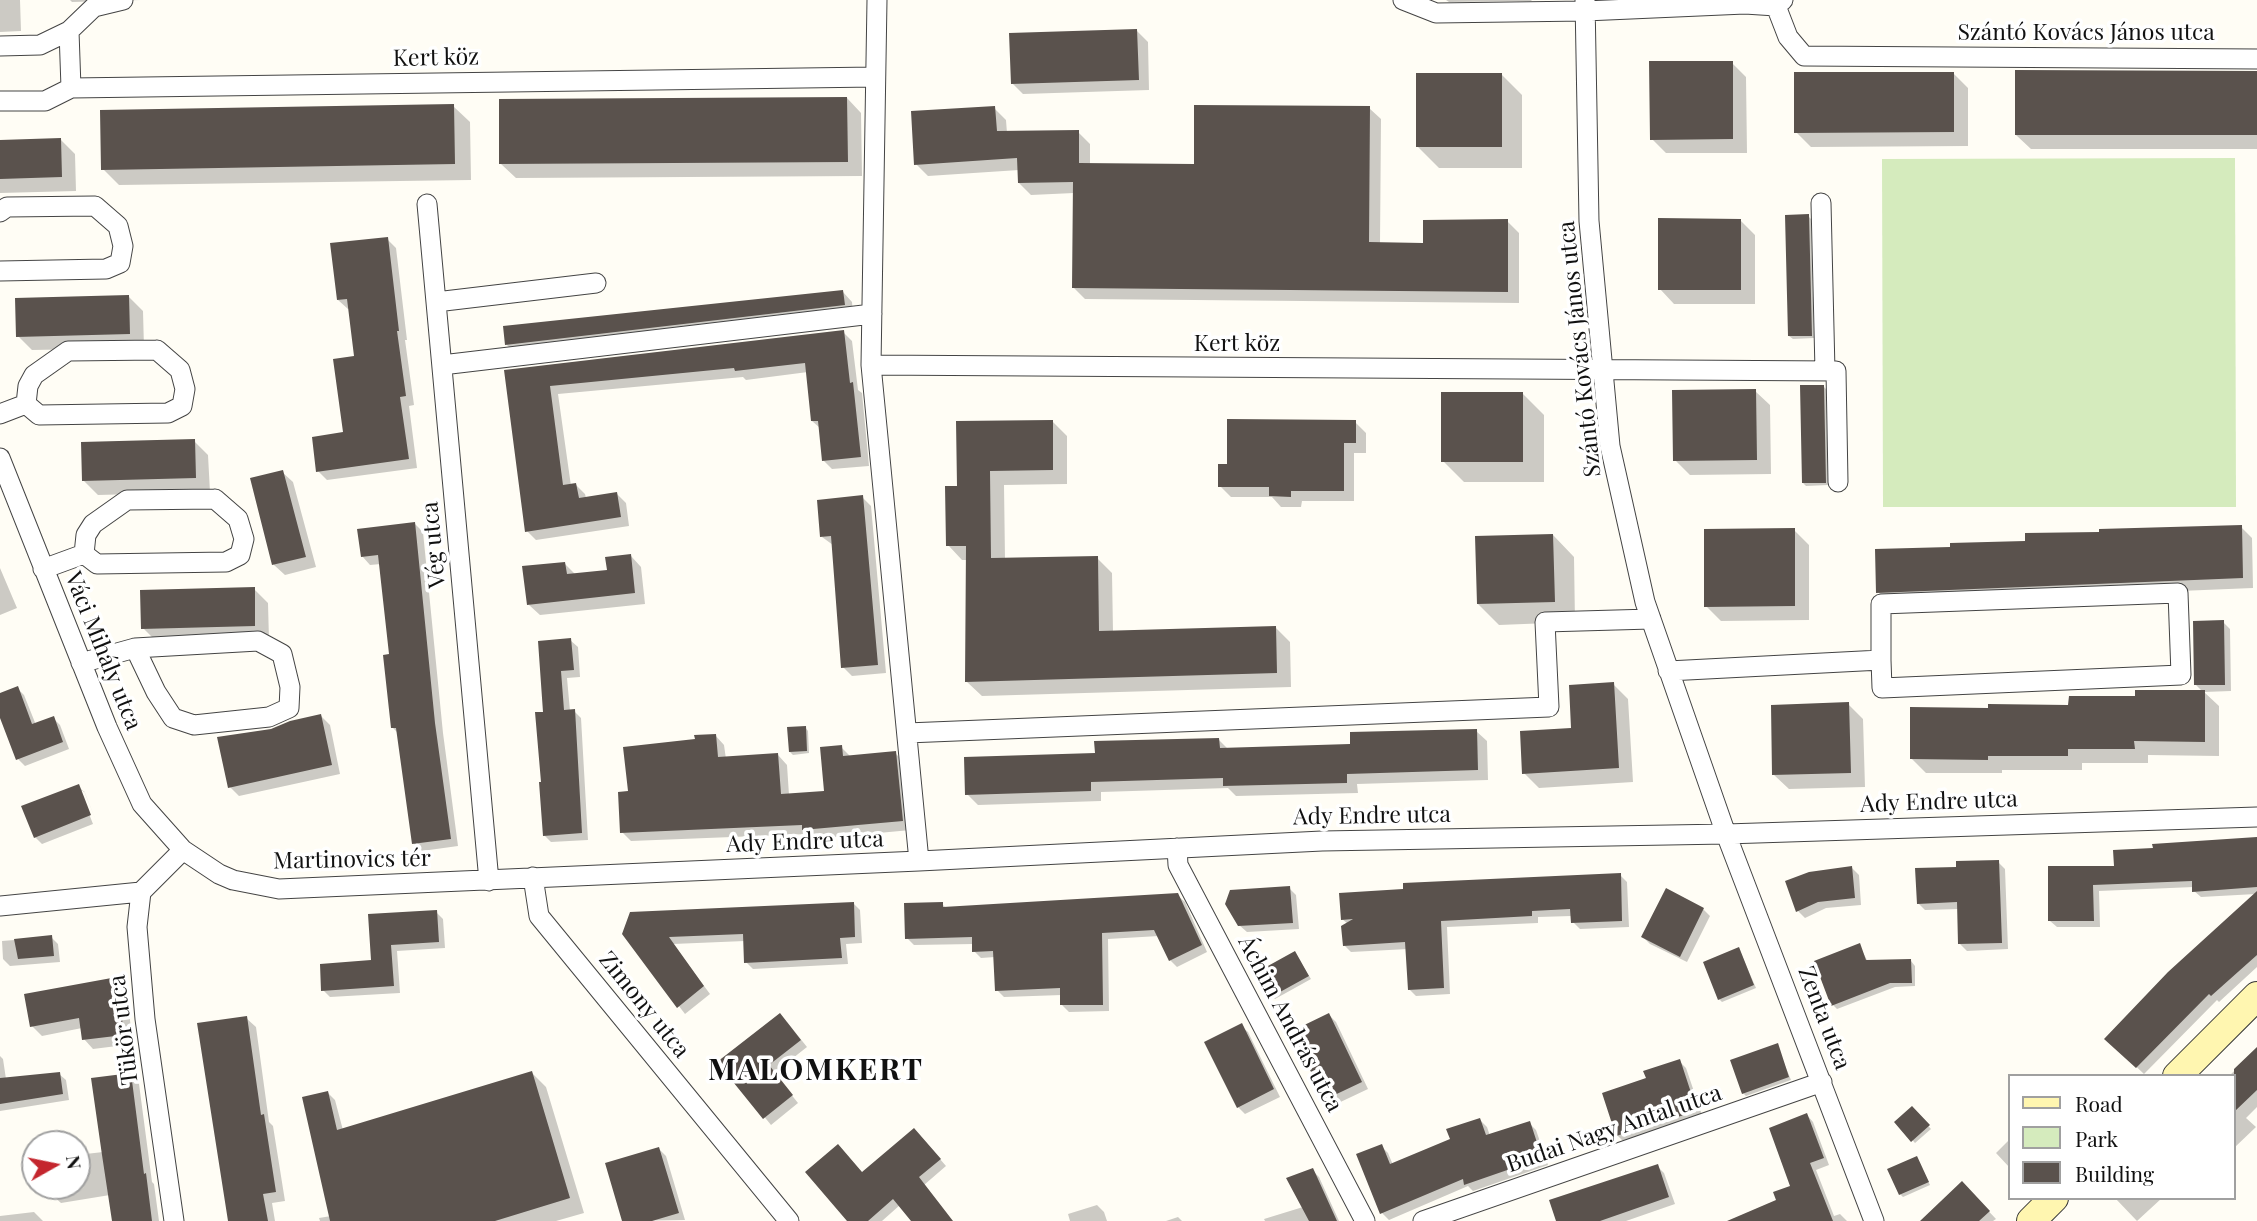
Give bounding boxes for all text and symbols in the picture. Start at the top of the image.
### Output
street label: Szántó Kovács János utca [1957,19,2215,47]
street label: Kert köz [393,43,479,73]
street label: Szántó Kovács János utca [1553,220,1607,478]
street label: Kert köz [1194,330,1280,358]
street label: Vég utca [416,501,452,589]
street label: Váci Mihály utca [59,568,147,734]
street label: Ady Endre utca [1860,785,2018,819]
street label: Ady Endre utca [1293,801,1451,831]
street label: Ady Endre utca [726,825,884,859]
street label: Martinovics tér [273,845,431,875]
street label: Áchim András utca [1232,931,1348,1117]
street label: Zimony utca [593,946,695,1064]
street label: Zenta utca [1792,962,1856,1074]
street label: Tükör utca [104,973,144,1087]
district label: MALOMKERT [709,1053,923,1089]
legend [2008,1074,2236,1200]
street label: Budai Nagy Antal utca [1503,1079,1725,1179]
text: Road [2075,1089,2123,1117]
text: Park [2075,1124,2118,1152]
north arrow [21,1130,91,1200]
text: N [61,1153,89,1171]
text: Building [2075,1159,2154,1187]

